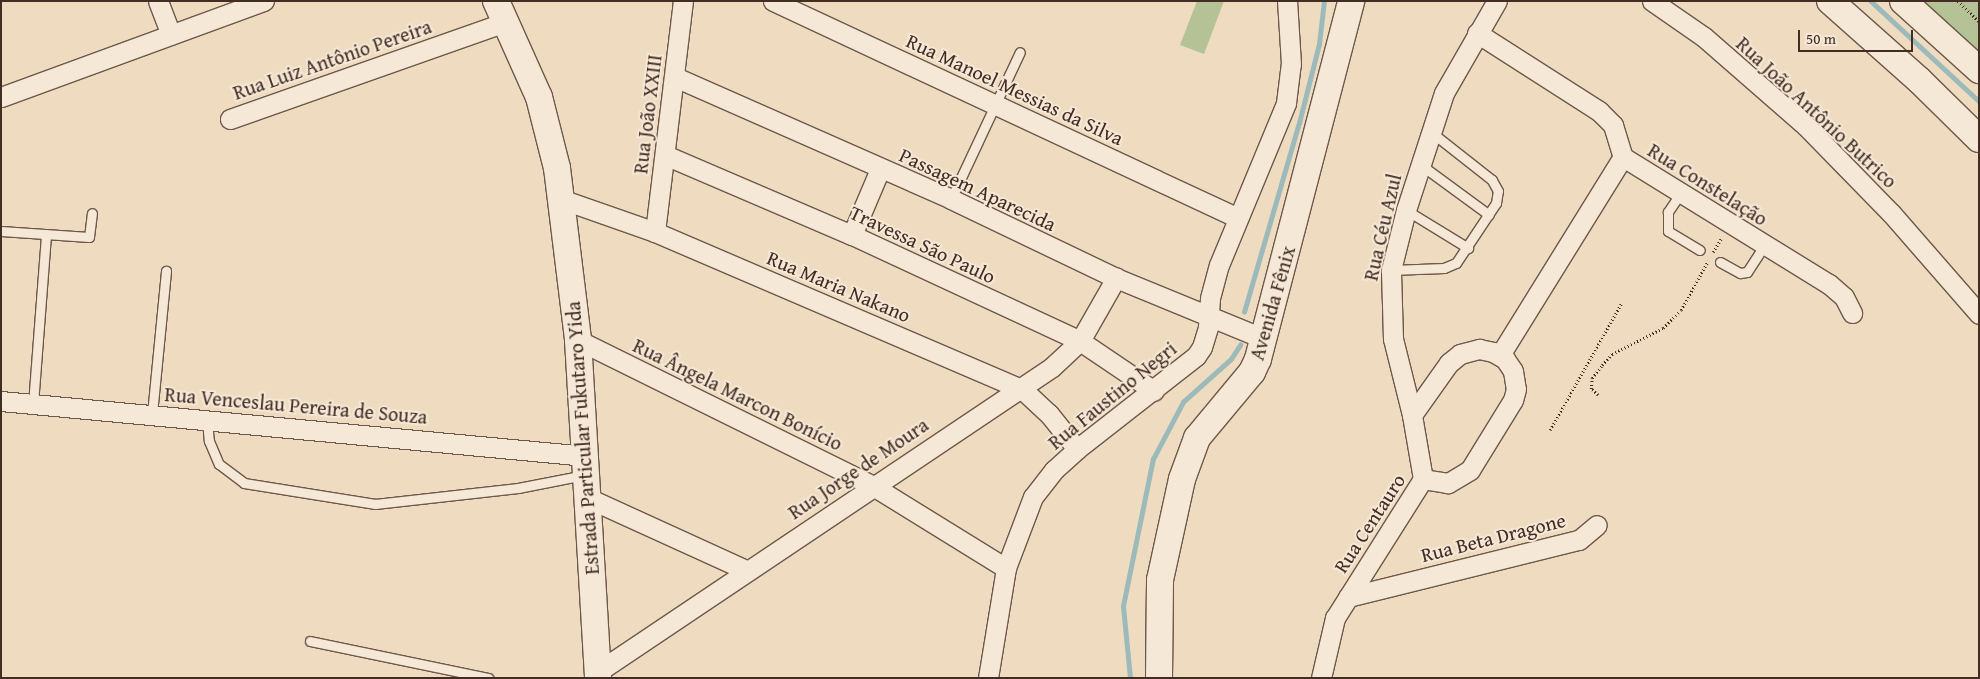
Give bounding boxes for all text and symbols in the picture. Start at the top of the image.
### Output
street label: Rua Luiz Antônio Pereira [230,14,434,104]
scale bar [1800,20,1915,52]
street label: Rua Manoel Messias da Silva [903,28,1127,150]
text: 50 m [1806,28,1836,49]
street label: Rua João Antônio Butrico [1732,31,1902,193]
street label: Rua João XXIII [628,53,666,175]
street label: Rua Constelação [1644,138,1772,230]
street label: Passagem Aparecida [896,142,1060,236]
street label: Rua Céu Azul [1358,171,1406,283]
street label: Travessa São Paulo [846,200,1000,288]
street label: Avenida Fênix [1244,243,1300,363]
street label: Rua Maria Nakano [764,245,914,327]
street label: Estrada Particular Fukutaro Yida [560,300,604,576]
street label: Rua Ângela Marcon Bonício [629,333,847,455]
street label: Rua Faustino Negri [1043,336,1181,454]
street label: Rua Venceslau Pereira de Souza [164,382,428,428]
street label: Rua Jorge de Moura [783,412,933,524]
street label: Rua Centauro [1328,469,1410,577]
street label: Rua Beta Dragone [1418,507,1568,567]

